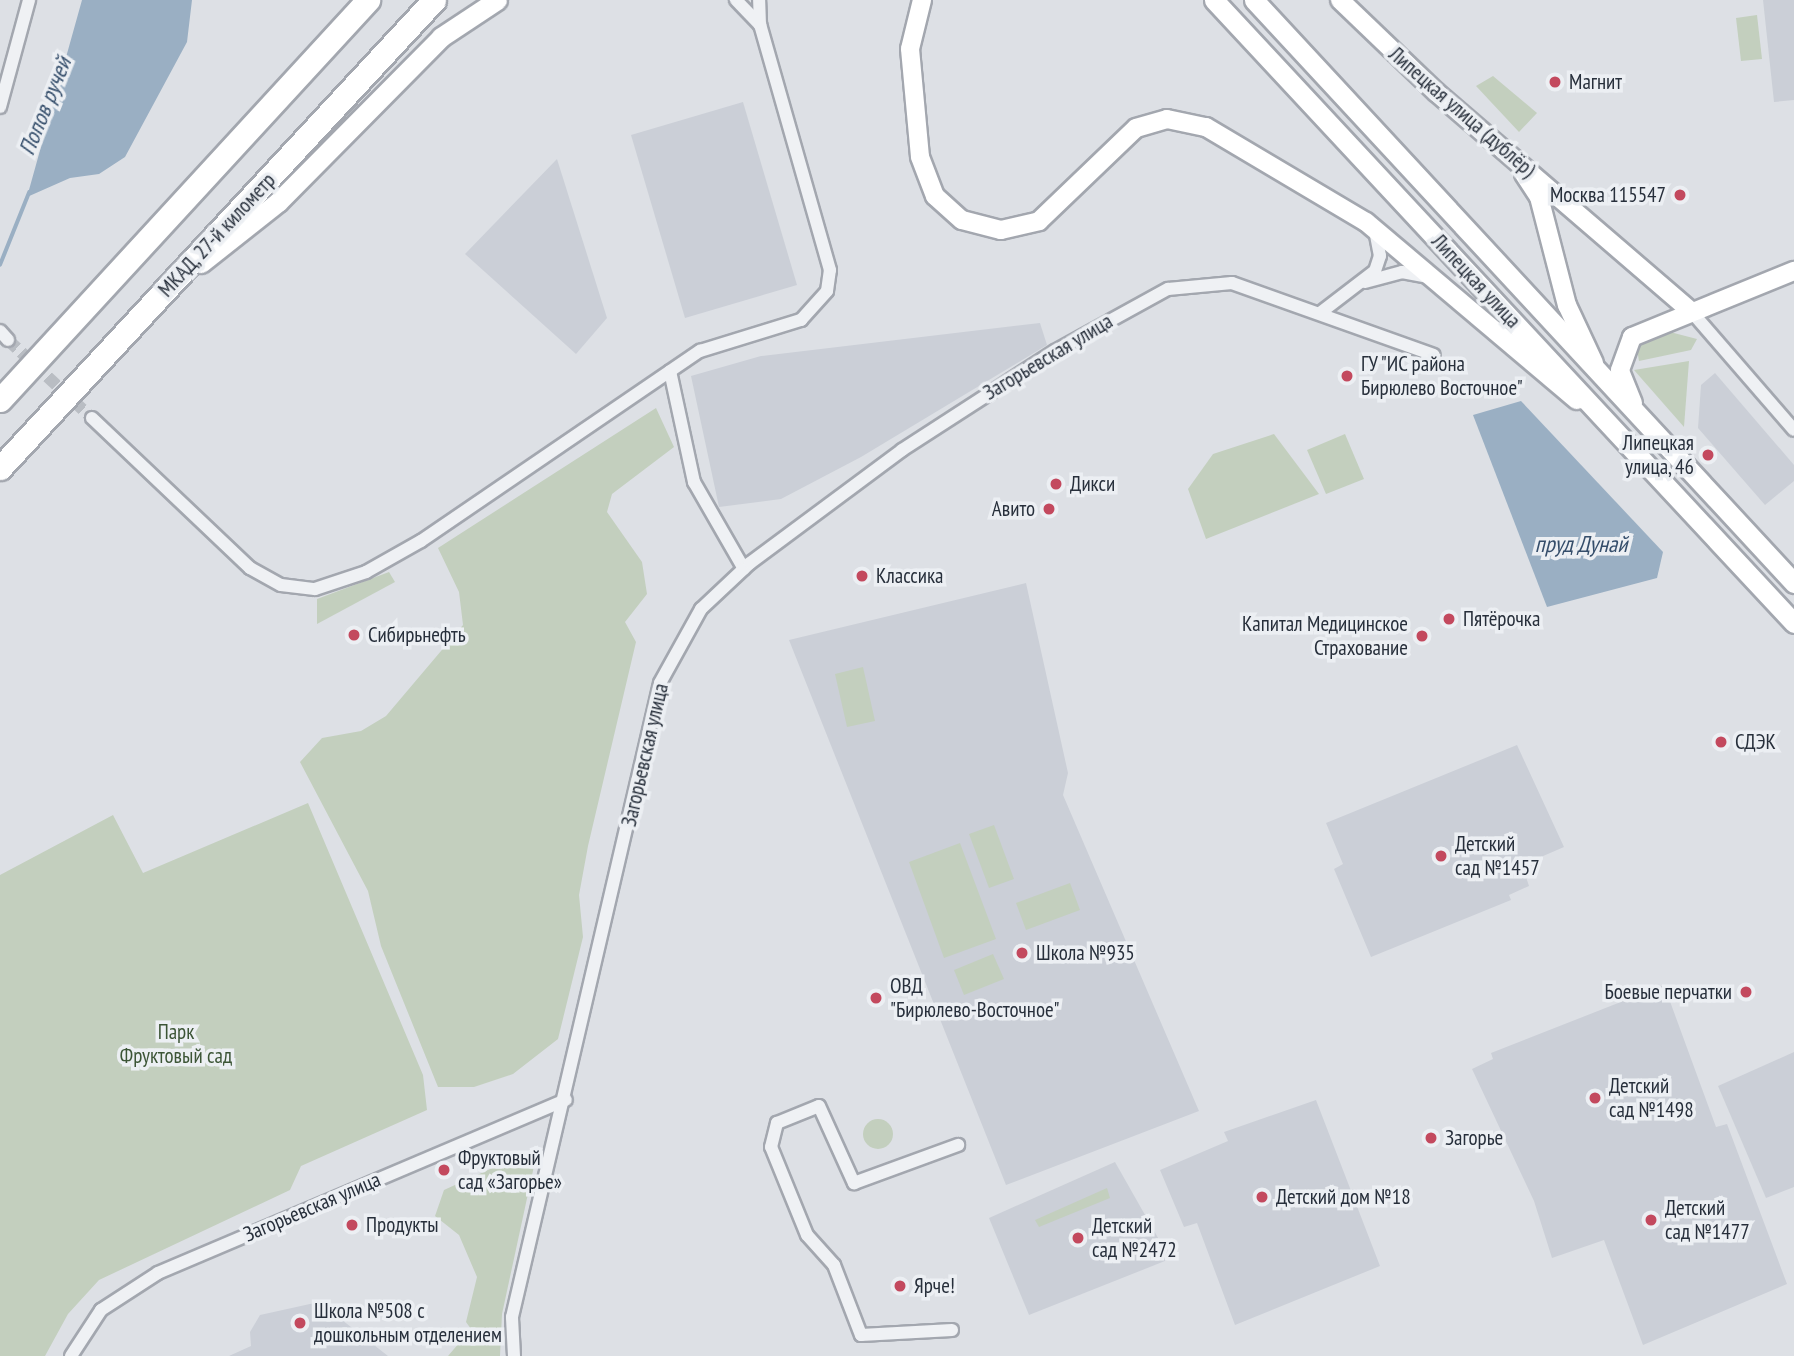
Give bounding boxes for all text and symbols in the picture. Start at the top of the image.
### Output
street label: Липецкая улица (дублёр) [1384,42,1540,182]
water label: Попов ручей [13,53,77,159]
place label: Магнит [1569,69,1622,95]
marker: Магнит [1547,74,1563,90]
street label: МКАД, 27-й километр [153,167,281,303]
place label: Москва 115547 [1550,182,1666,208]
marker: Москва 115547 [1672,187,1688,203]
street label: Липецкая улица [1426,229,1526,333]
street label: Загорьевская улица [979,309,1117,405]
place label: ГУ "ИС района Бирюлево Восточное" [1361,351,1523,401]
marker: ГУ "ИС района Бирюлево Восточное" [1339,368,1355,384]
place label: Липецкая улица, 46 [1623,430,1694,480]
marker: Липецкая улица, 46 [1700,447,1716,463]
place label: Дикси [1070,471,1115,497]
marker: Дикси [1048,476,1064,492]
place label: Авито [992,496,1035,522]
marker: Авито [1041,501,1057,517]
water label: пруд Дунай [1535,530,1627,558]
place label: Классика [876,563,943,589]
marker: Классика [854,568,870,584]
place label: Пятёрочка [1463,606,1540,632]
place label: Капитал Медицинское Страхование [1242,611,1408,661]
marker: Пятёрочка [1441,611,1457,627]
place label: Сибирьнефть [368,622,466,648]
marker: Сибирьнефть [346,627,362,643]
marker: Капитал Медицинское Страхование [1414,628,1430,644]
street label: Загорьевская улица [616,681,674,829]
place label: СДЭК [1735,729,1776,755]
marker: СДЭК [1713,734,1729,750]
place label: Детский сад №1457 [1455,831,1540,881]
marker: Детский сад №1457 [1433,848,1449,864]
place label: Школа №935 [1036,940,1135,966]
marker: Школа №935 [1014,945,1030,961]
place label: ОВД "Бирюлево-Восточное" [890,973,1059,1023]
place label: Боевые перчатки [1604,979,1732,1005]
marker: Боевые перчатки [1738,984,1754,1000]
marker: ОВД "Бирюлево-Восточное" [868,990,884,1006]
park label: Парк Фруктовый сад [120,1019,232,1069]
place label: Детский сад №1498 [1609,1073,1694,1123]
marker: Детский сад №1498 [1587,1090,1603,1106]
place label: Загорье [1445,1125,1503,1151]
marker: Загорье [1423,1130,1439,1146]
place label: Фруктовый сад «Загорье» [458,1145,562,1195]
marker: Фруктовый сад «Загорье» [436,1162,452,1178]
street label: Загорьевская улица [240,1167,384,1247]
place label: Детский дом №18 [1276,1184,1411,1210]
marker: Детский дом №18 [1254,1189,1270,1205]
place label: Детский сад №1477 [1665,1195,1750,1245]
place label: Продукты [366,1212,439,1238]
marker: Детский сад №1477 [1643,1212,1659,1228]
place label: Детский сад №2472 [1092,1213,1177,1263]
marker: Продукты [344,1217,360,1233]
marker: Детский сад №2472 [1070,1230,1086,1246]
place label: Ярче! [914,1273,955,1299]
marker: Ярче! [892,1278,908,1294]
place label: Школа №508 с дошкольным отделением [314,1298,502,1348]
marker: Школа №508 с дошкольным отделением [292,1315,308,1331]

